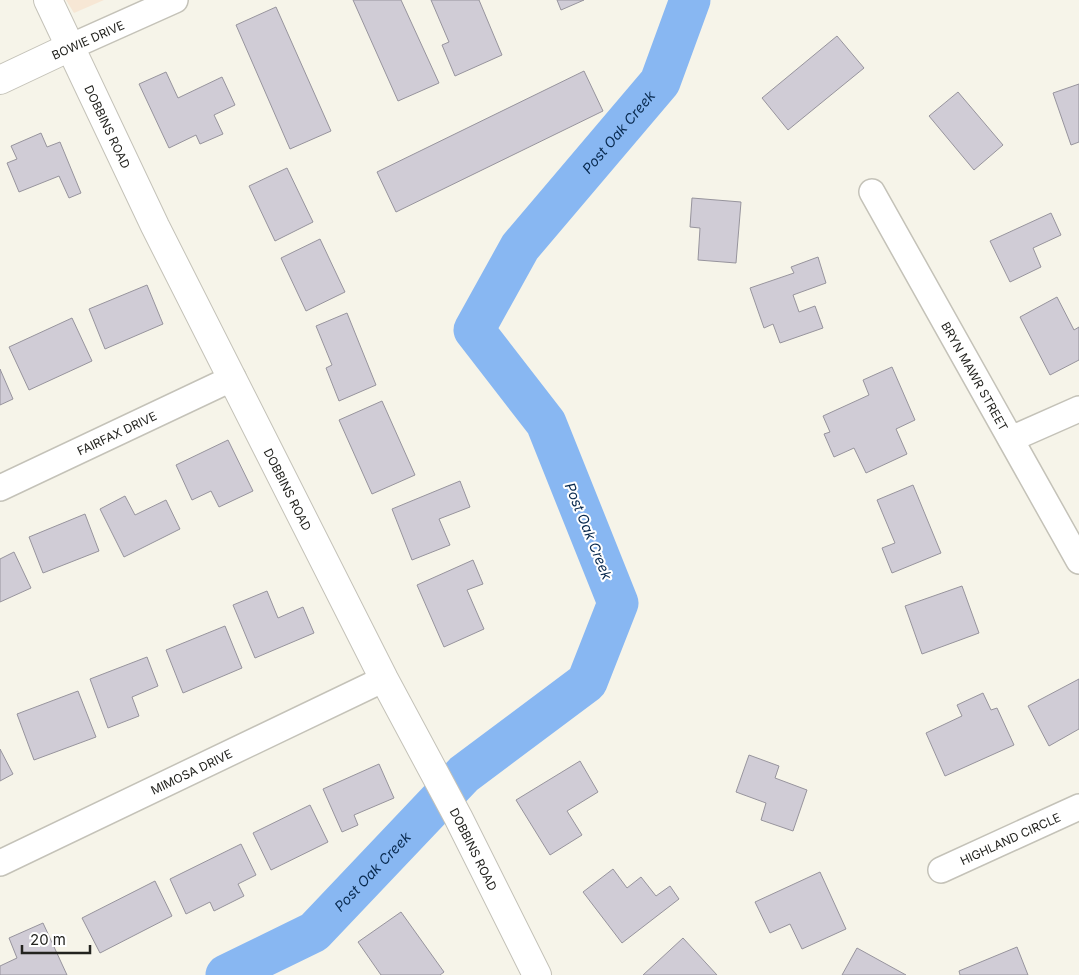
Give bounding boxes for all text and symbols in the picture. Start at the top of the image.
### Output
street label: BOWIE DRIVE [49,17,127,63]
street label: DOBBINS ROAD [82,82,134,171]
water label: Post Oak Creek [578,86,658,176]
street label: BRYN MAWR STREET [939,319,1012,433]
street label: FAIRFAX DRIVE [74,408,159,458]
street label: DOBBINS ROAD [261,446,315,533]
water label: Post Oak Creek [562,480,616,582]
street label: MIMOSA DRIVE [148,745,234,797]
street label: DOBBINS ROAD [447,805,501,893]
street label: HIGHLAND CIRCLE [958,809,1063,868]
water label: Post Oak Creek [330,828,414,914]
scale bar [22,922,90,954]
text: 20 m [30,930,66,949]

